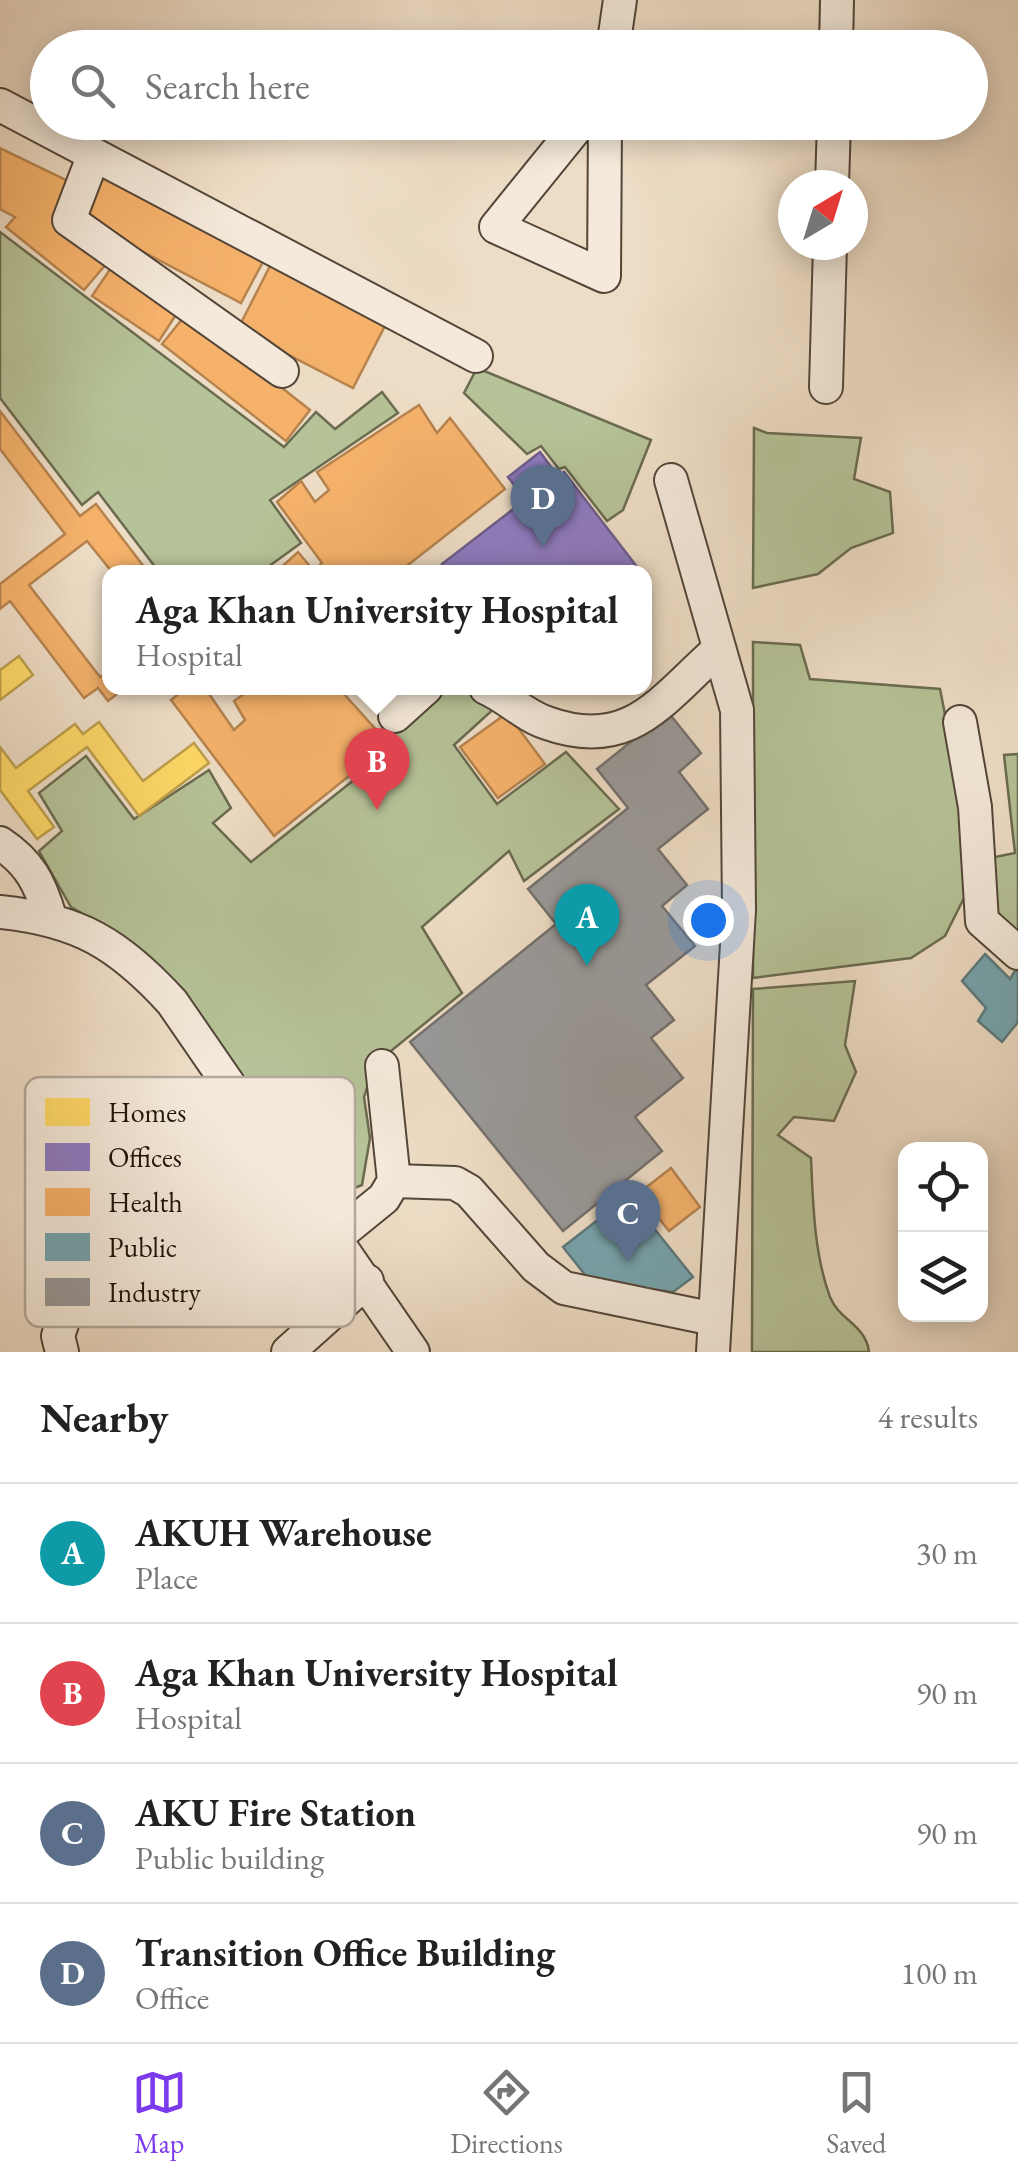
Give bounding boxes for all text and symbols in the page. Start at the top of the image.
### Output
search box [30,30,988,140]
icon: search [65,58,120,113]
text: Search here [145,61,310,110]
north arrow [778,170,868,260]
pin: D [510,464,576,547]
popup [102,565,652,695]
text: Aga Khan University Hospital [136,585,618,634]
text: Hospital [136,634,243,676]
pin: B [344,728,410,810]
pin: A [554,884,620,966]
your location [683,895,734,946]
legend [25,1077,355,1327]
text: Homes [108,1094,186,1130]
text: Offices [108,1139,182,1175]
map controls [898,1142,988,1322]
button: locate [898,1142,988,1232]
pin: C [596,1180,660,1262]
text: Health [108,1184,183,1220]
text: Public [108,1229,177,1265]
button: layers [898,1232,988,1322]
text: Industry [108,1274,201,1310]
text: Nearby [40,1390,169,1445]
text: 4 results [878,1396,978,1438]
text: AKUH Warehouse [135,1508,432,1557]
text: A [61,1532,84,1574]
text: 30 m [916,1532,978,1574]
text: Place [135,1557,198,1599]
text: Aga Khan University Hospital [135,1648,618,1697]
text: B [62,1672,83,1714]
text: 90 m [916,1672,978,1714]
text: Hospital [135,1697,242,1739]
text: AKU Fire Station [135,1788,416,1837]
text: C [61,1812,84,1854]
text: 90 m [916,1812,978,1854]
text: Public building [135,1837,324,1879]
text: Transition Office Building [135,1928,555,1977]
text: D [60,1952,85,1994]
text: 100 m [901,1952,978,1994]
text: Office [135,1977,209,2019]
tab: Map [132,2065,187,2161]
tab: Directions [450,2065,563,2161]
tab: Saved [826,2065,886,2161]

